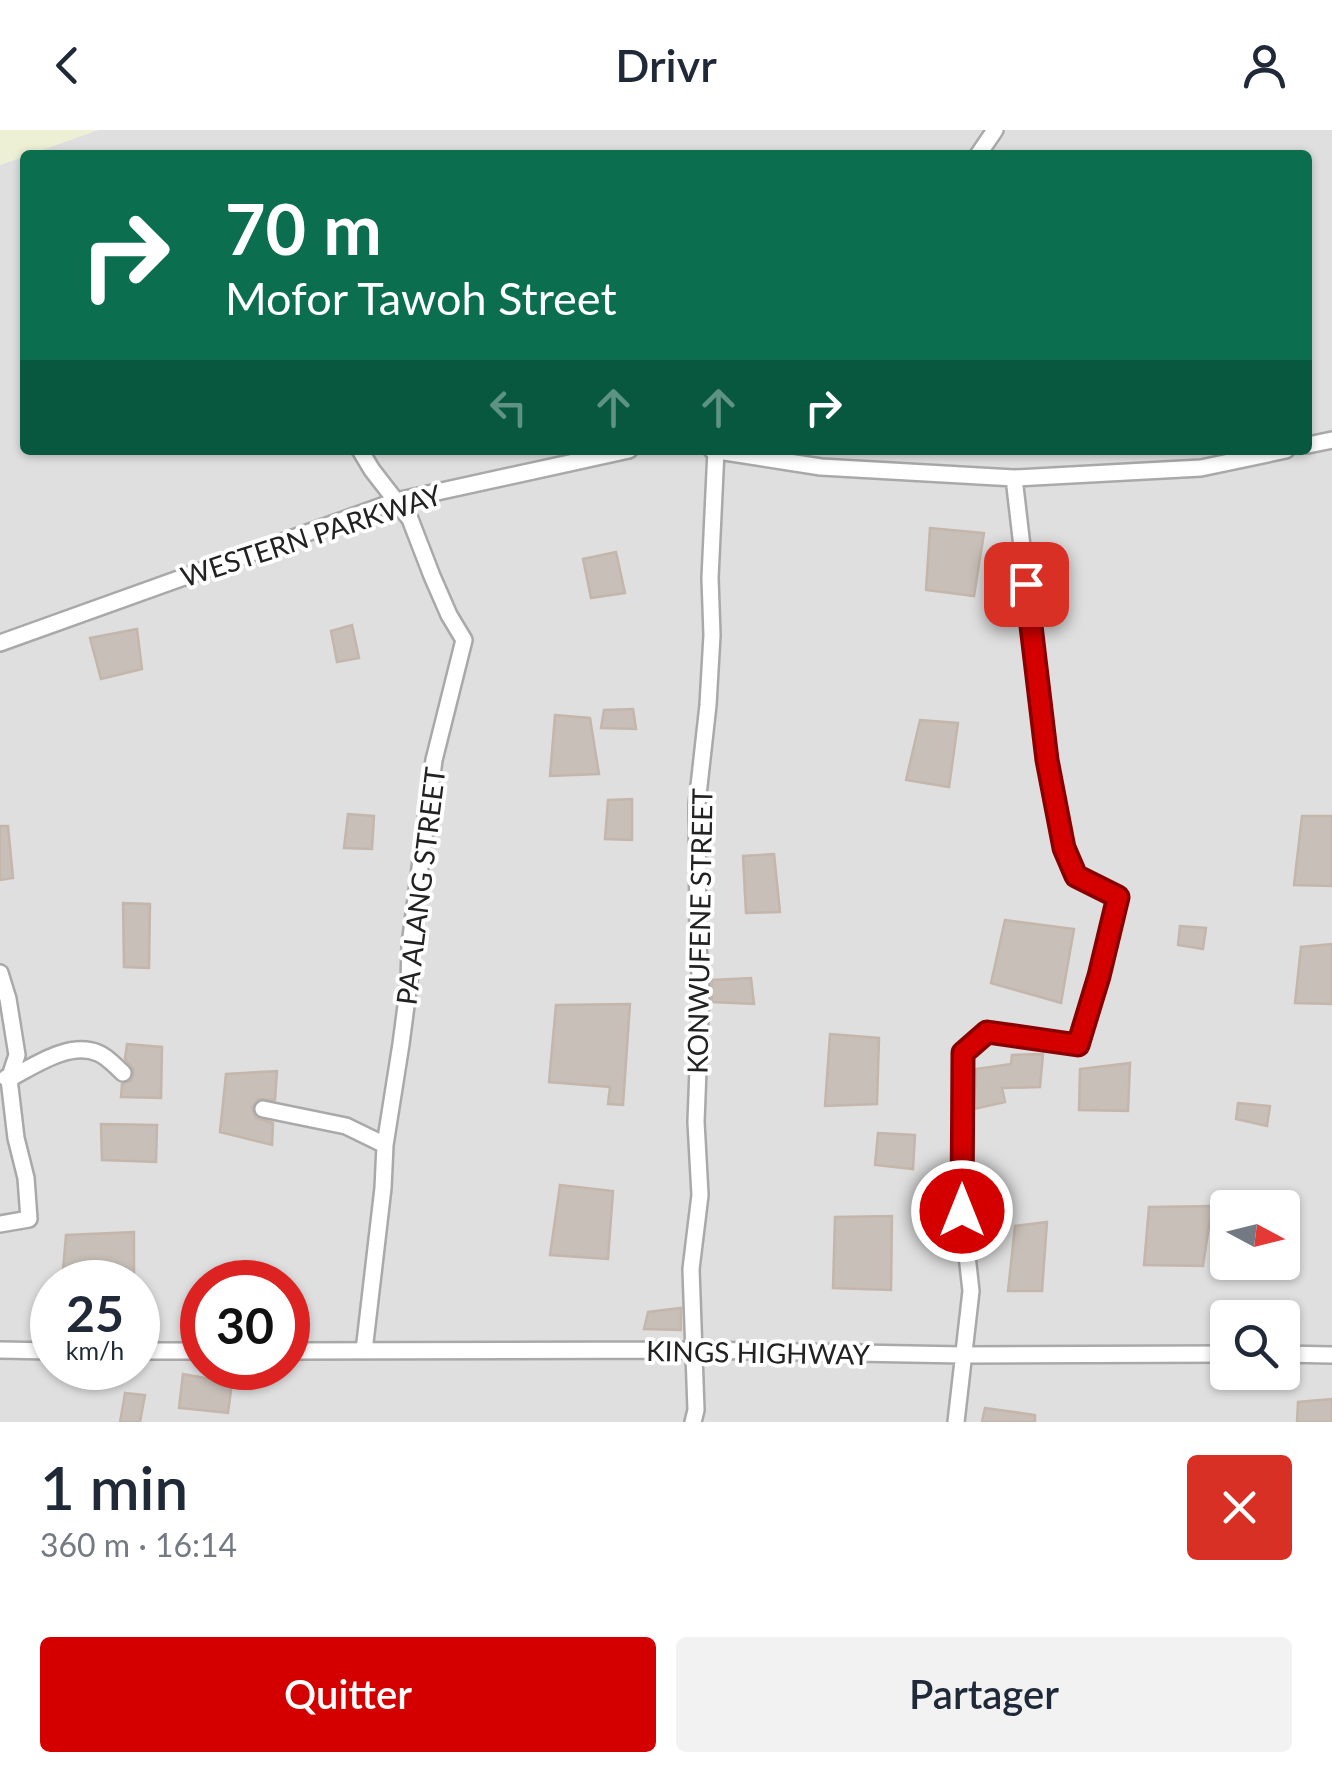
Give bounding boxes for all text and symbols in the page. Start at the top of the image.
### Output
icon: back [40,38,95,93]
text: Drivr [615,38,717,92]
icon: person [1237,38,1292,93]
text: 70 m [225,186,382,270]
icon: right [60,190,190,320]
text: Mofor Tawoh Street [225,271,617,325]
icon: left [481,380,536,435]
icon: ahead [586,380,641,435]
icon: ahead [691,380,746,435]
icon: right [796,380,851,435]
street label: WESTERN PARKWAY [176,477,446,593]
pin [984,542,1069,627]
icon: arrive [999,557,1054,612]
street label: PA ALANG STREET [389,765,451,1007]
street label: KONWUFENE STREET [680,787,718,1074]
position arrow [910,1159,1014,1263]
north arrow [1210,1190,1300,1280]
map controls [1210,1190,1300,1390]
speed limit sign: 30 [180,1260,310,1390]
text: 25 [66,1283,124,1343]
button: search [1210,1300,1300,1390]
street label: KINGS HIGHWAY [646,1333,871,1371]
text: km/h [66,1335,124,1365]
text: 1 min [40,1451,188,1523]
button: close [1187,1455,1292,1560]
text: 360 m · 16:14 [40,1525,237,1564]
button: Quitter [40,1637,656,1752]
button: Partager [676,1637,1292,1752]

